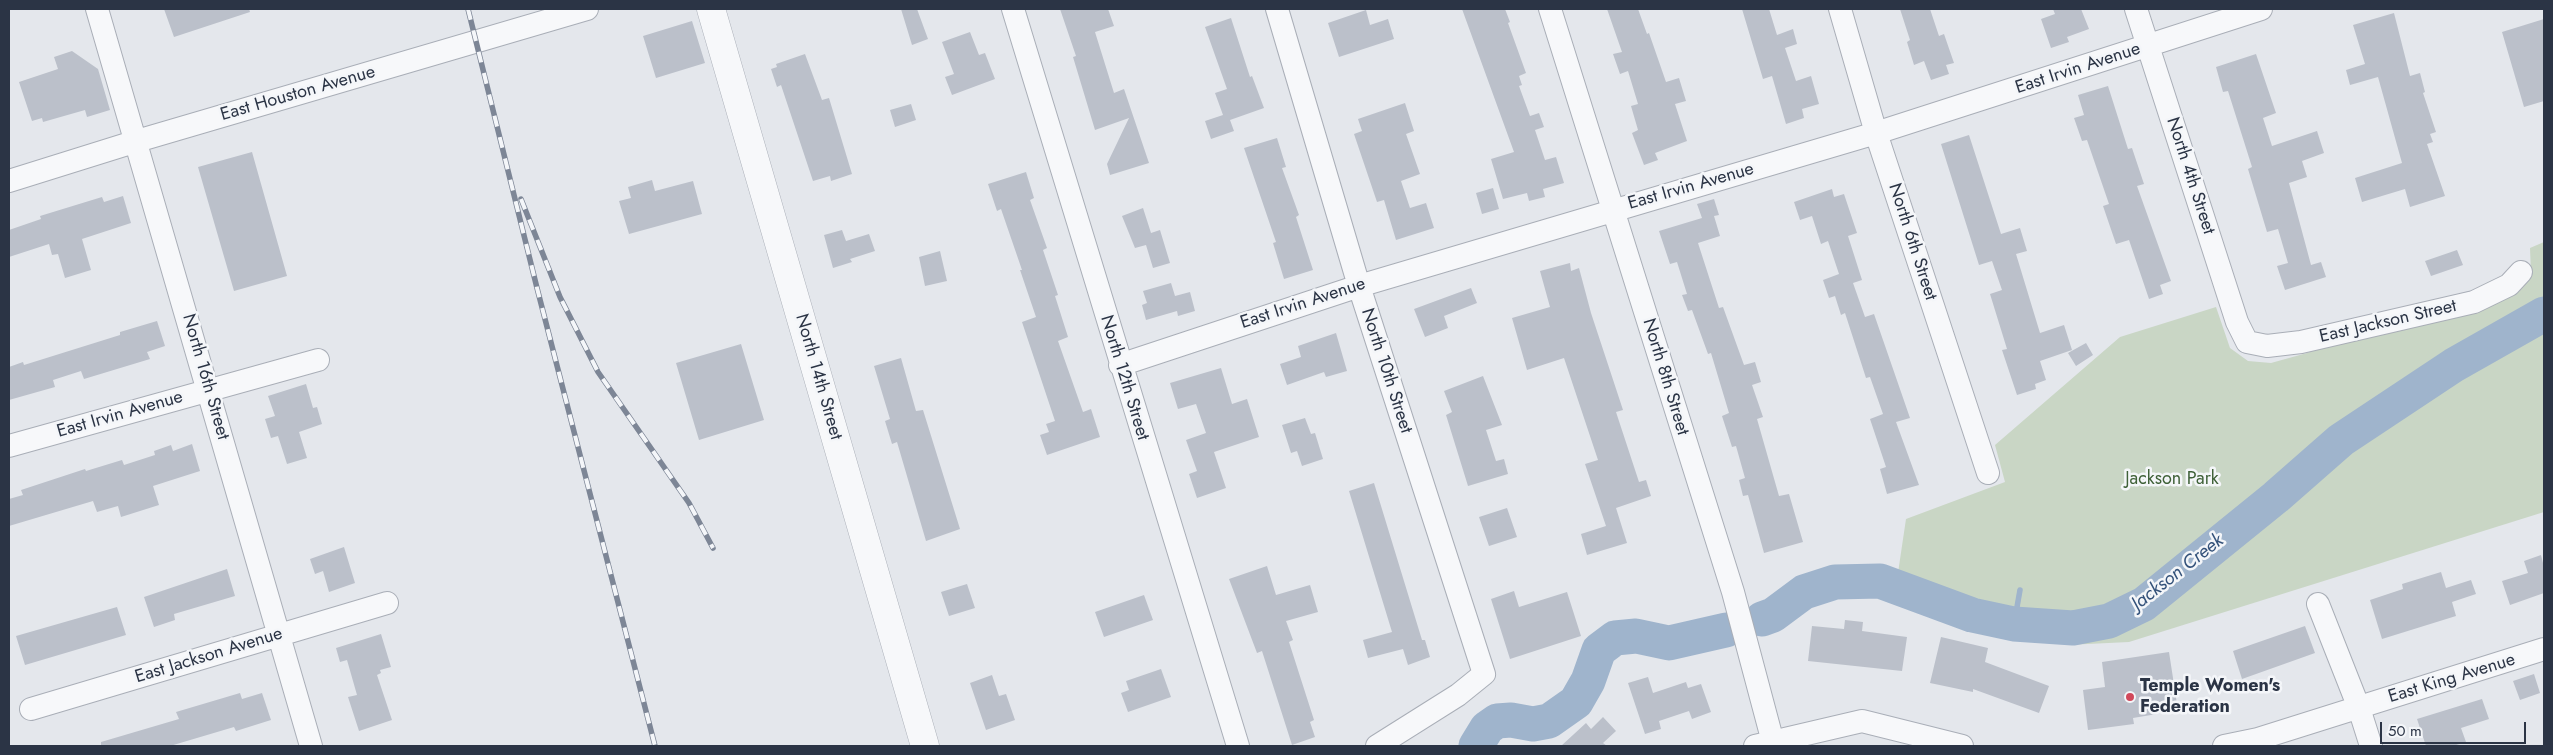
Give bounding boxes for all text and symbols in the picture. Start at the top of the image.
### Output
street label: East Irvin Avenue [2013,39,2143,99]
street label: East Houston Avenue [218,62,378,126]
street label: North 4th Street [2161,115,2219,237]
street label: East Irvin Avenue [1625,159,1757,215]
street label: North 6th Street [1883,181,1941,303]
street label: East Irvin Avenue [1238,274,1368,334]
street label: East Jackson Street [2317,296,2459,348]
street label: North 10th Street [1356,306,1416,436]
street label: North 16th Street [177,312,233,442]
street label: North 14th Street [790,312,846,442]
street label: North 12th Street [1095,313,1153,443]
street label: North 8th Street [1637,316,1693,438]
street label: East Irvin Avenue [54,387,186,443]
park label: Jackson Park [2125,469,2219,491]
water label: Jackson Creek [2127,530,2229,616]
street label: East Jackson Avenue [133,623,285,689]
street label: East King Avenue [2386,649,2518,709]
place label: Temple Women's Federation [2140,676,2280,719]
marker: Temple Women's Federation [2124,691,2136,703]
scale bar [2383,712,2529,744]
text: 50 m [2388,720,2422,742]

